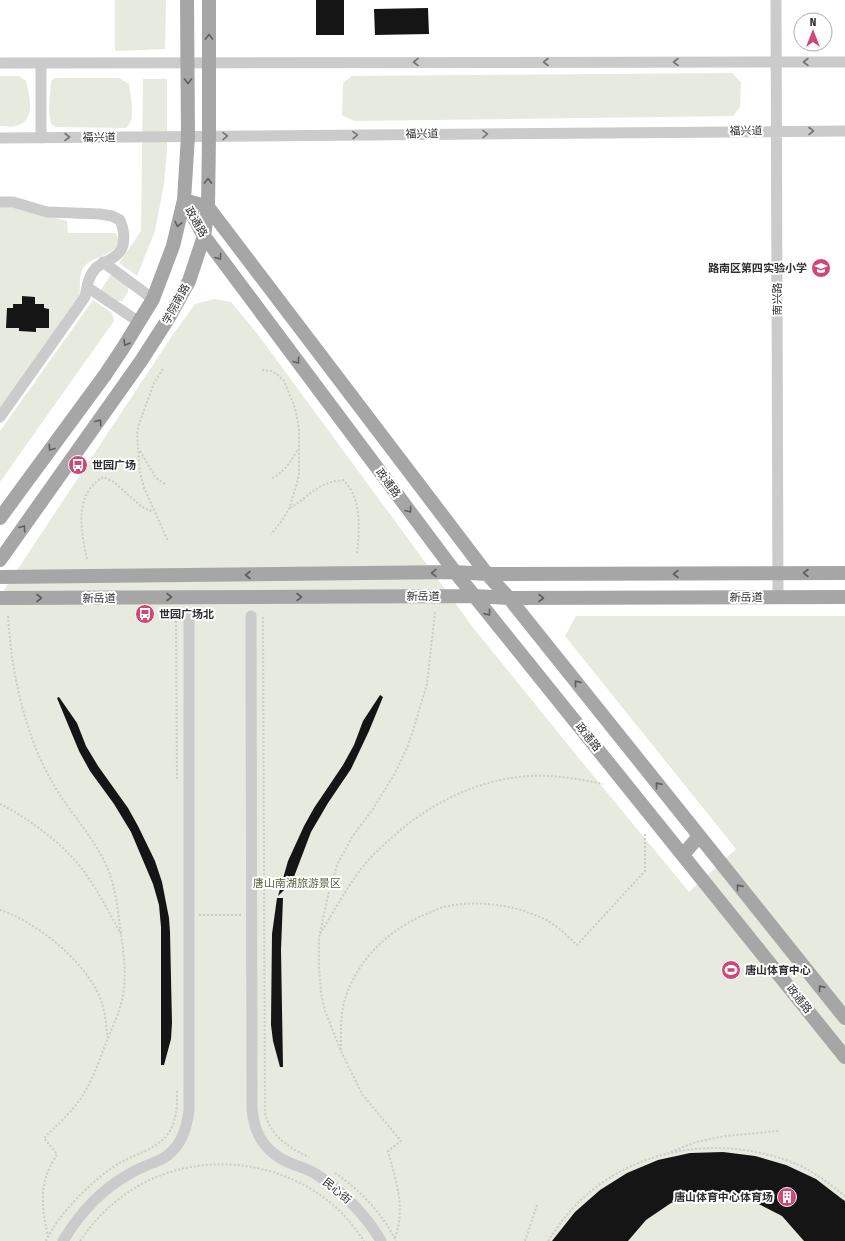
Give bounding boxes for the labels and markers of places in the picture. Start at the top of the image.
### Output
school or university icon: 路南区第四实验小学 [810,257,832,279]
place label: 路南区第四实验小学 [708,262,807,275]
bus stop icon: 世园广场 [67,454,89,476]
place label: 世园广场 [92,459,136,472]
bus stop icon: 世园广场北 [134,603,156,625]
place label: 世园广场北 [159,608,214,621]
sports icon: 唐山体育中心 [720,959,742,981]
place label: 唐山体育中心 [745,964,811,977]
building icon: 唐山体育中心体育场 [776,1186,798,1208]
place label: 唐山体育中心体育场 [674,1191,773,1204]

